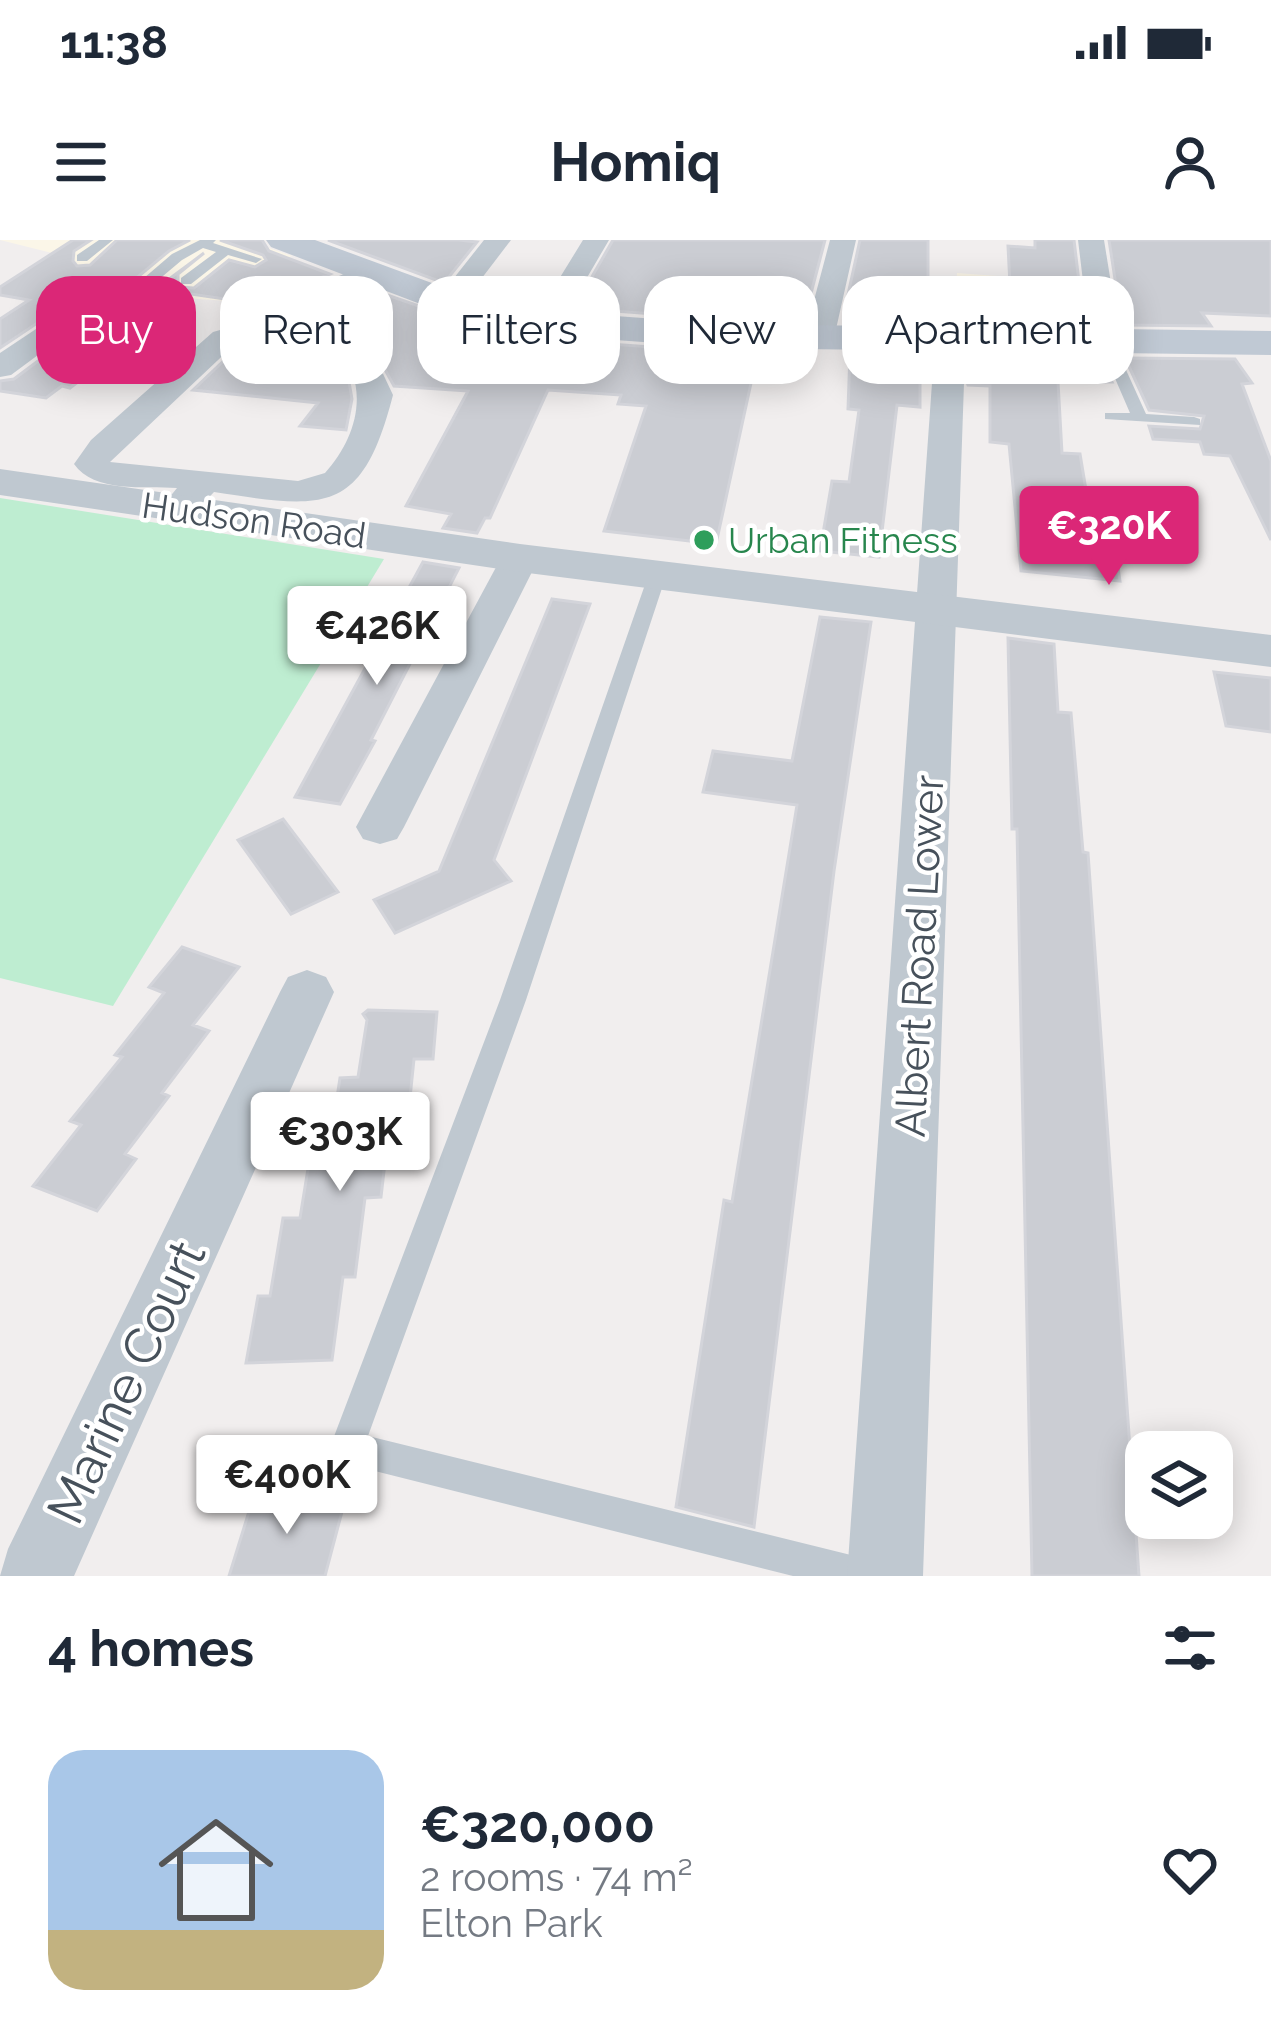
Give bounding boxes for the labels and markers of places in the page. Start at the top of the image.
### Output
pin: €320K [1025,486,1193,588]
place label: Urban Fitness [728,519,958,561]
marker: Urban Fitness [691,527,717,553]
pin: €426K [293,586,461,688]
pin: €303K [256,1092,424,1194]
pin: €400K [203,1435,371,1537]

